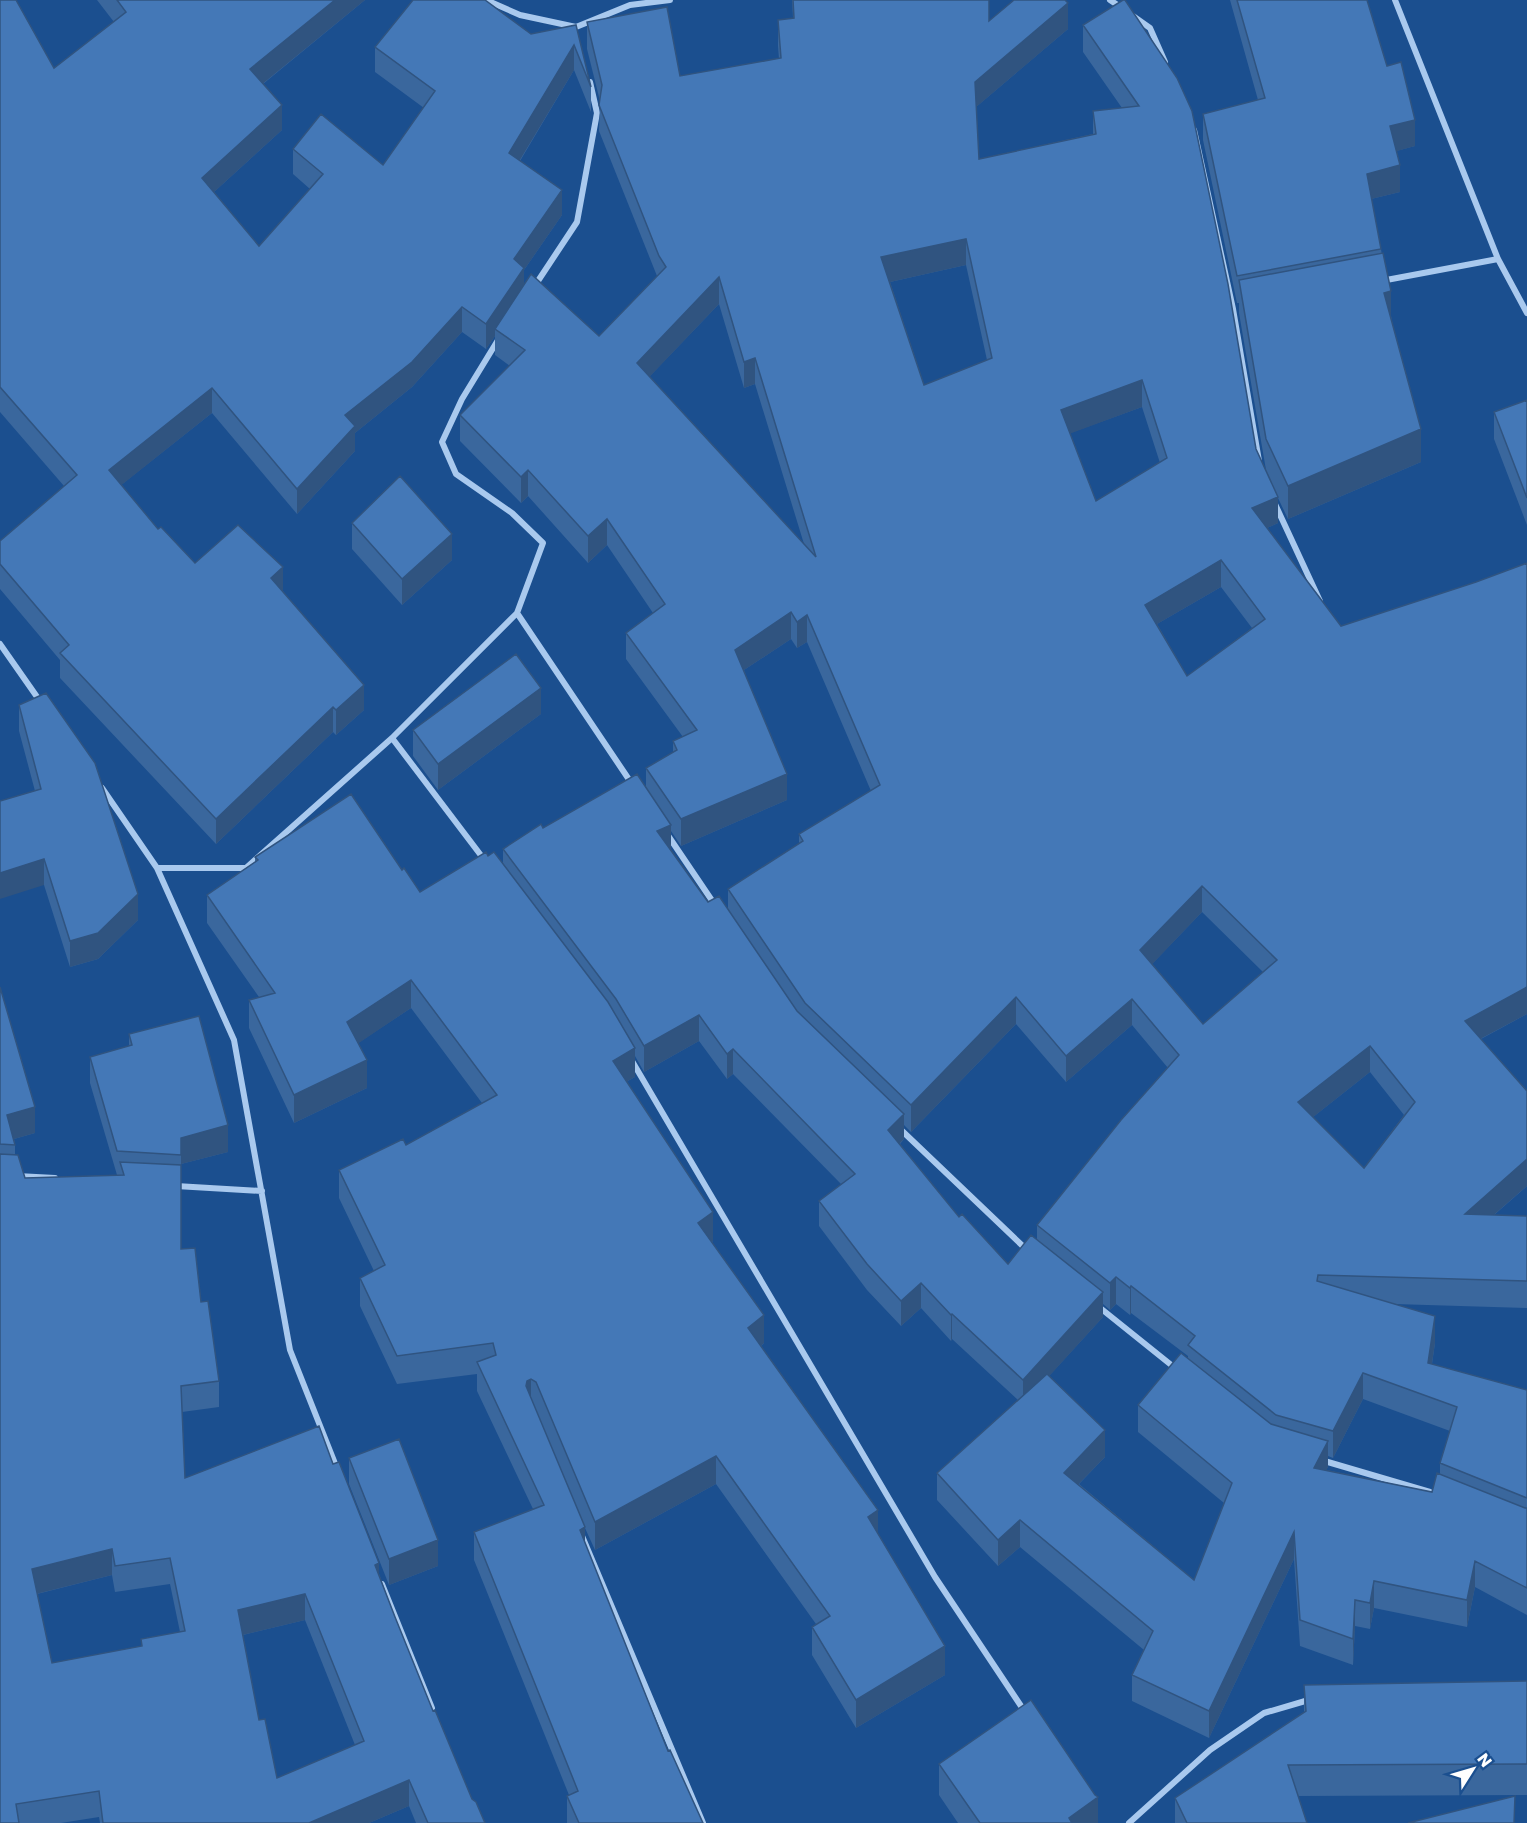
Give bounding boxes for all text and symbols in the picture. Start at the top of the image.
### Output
north arrow [1443,1739,1503,1799]
text: N [1472,1749,1497,1772]

